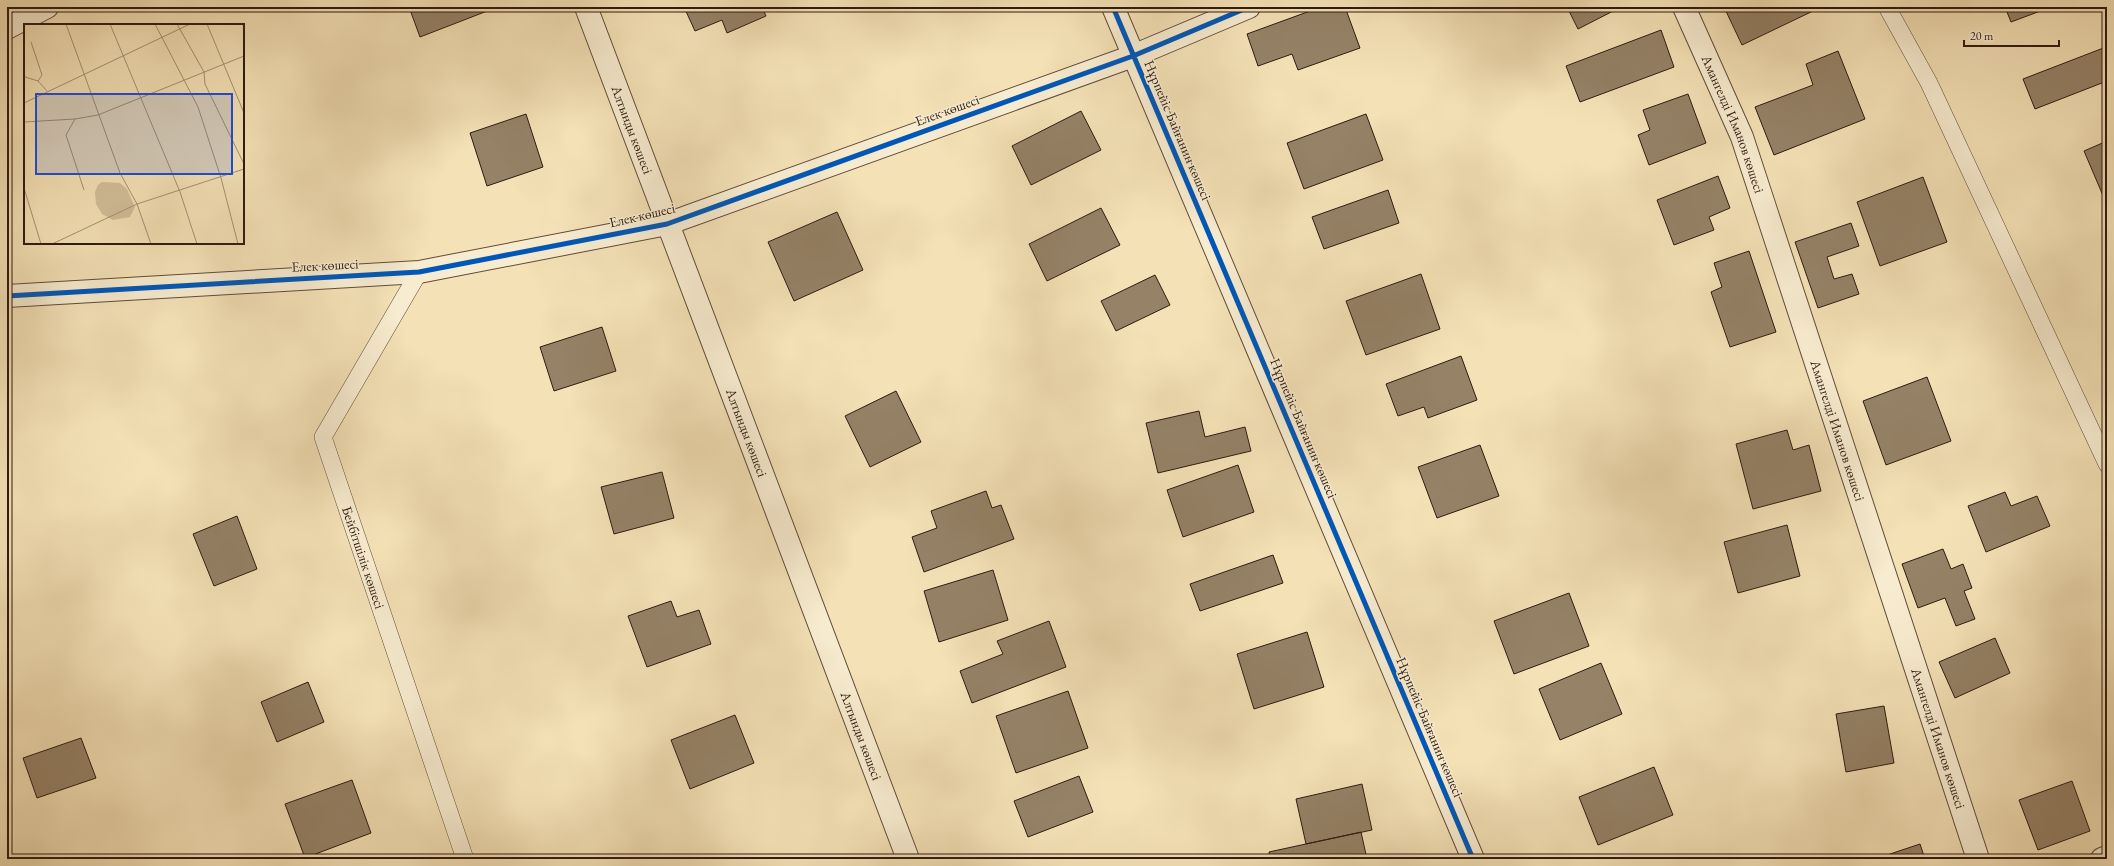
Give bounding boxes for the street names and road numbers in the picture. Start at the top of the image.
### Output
street label: Амангелді Иманов көшесі [1697,51,1769,196]
street label: Нұрпейіс Байғанин көшесі [1140,57,1216,203]
street label: Алтынды көшесі [607,82,657,177]
street label: Елек көшесі [912,90,982,130]
street label: Елек көшесі [607,199,677,231]
street label: Елек көшесі [291,254,360,276]
street label: Нұрпейіс Байғанин көшесі [1266,355,1342,501]
street label: Амангелді Иманов көшесі [1806,357,1869,504]
street label: Алтынды көшесі [722,385,772,480]
street label: Бейбітшілік көшесі [338,504,389,612]
street label: Нұрпейіс Байғанин көшесі [1392,654,1468,800]
street label: Амангелді Иманов көшесі [1907,665,1970,812]
street label: Алтынды көшесі [836,688,887,783]

